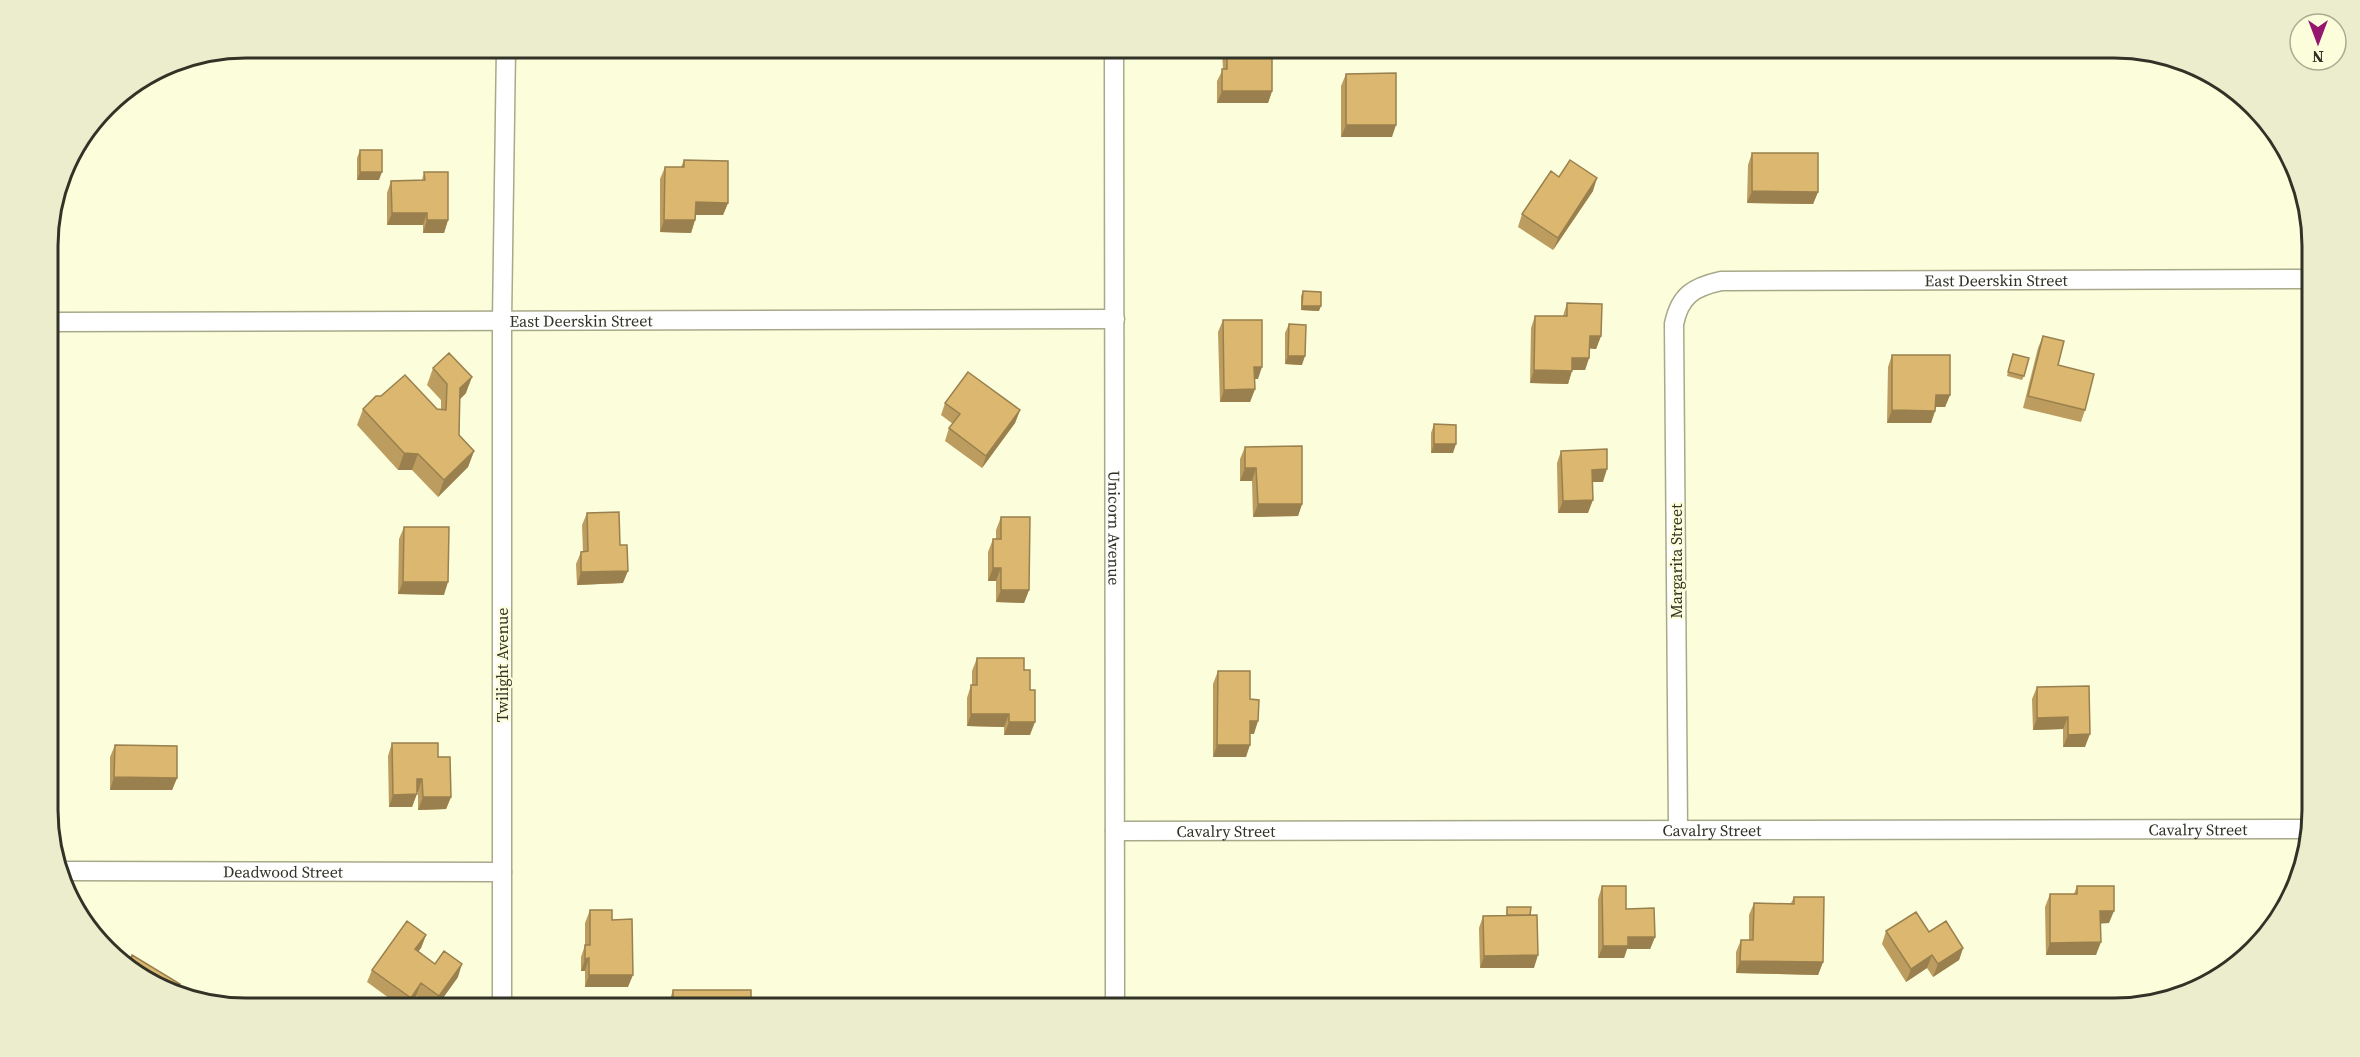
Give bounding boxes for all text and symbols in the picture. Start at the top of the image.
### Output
north arrow [2288,12,2348,72]
text: N [2312,46,2324,68]
street label: East Deerskin Street [1925,269,2069,291]
street label: East Deerskin Street [509,309,653,332]
street label: Unicorn Avenue [1103,470,1126,586]
street label: Margarita Street [1665,503,1687,618]
street label: Twilight Avenue [491,608,513,722]
street label: Cavalry Street [2148,818,2248,840]
street label: Cavalry Street [1662,819,1762,841]
street label: Cavalry Street [1176,820,1276,842]
street label: Deadwood Street [223,860,344,883]

